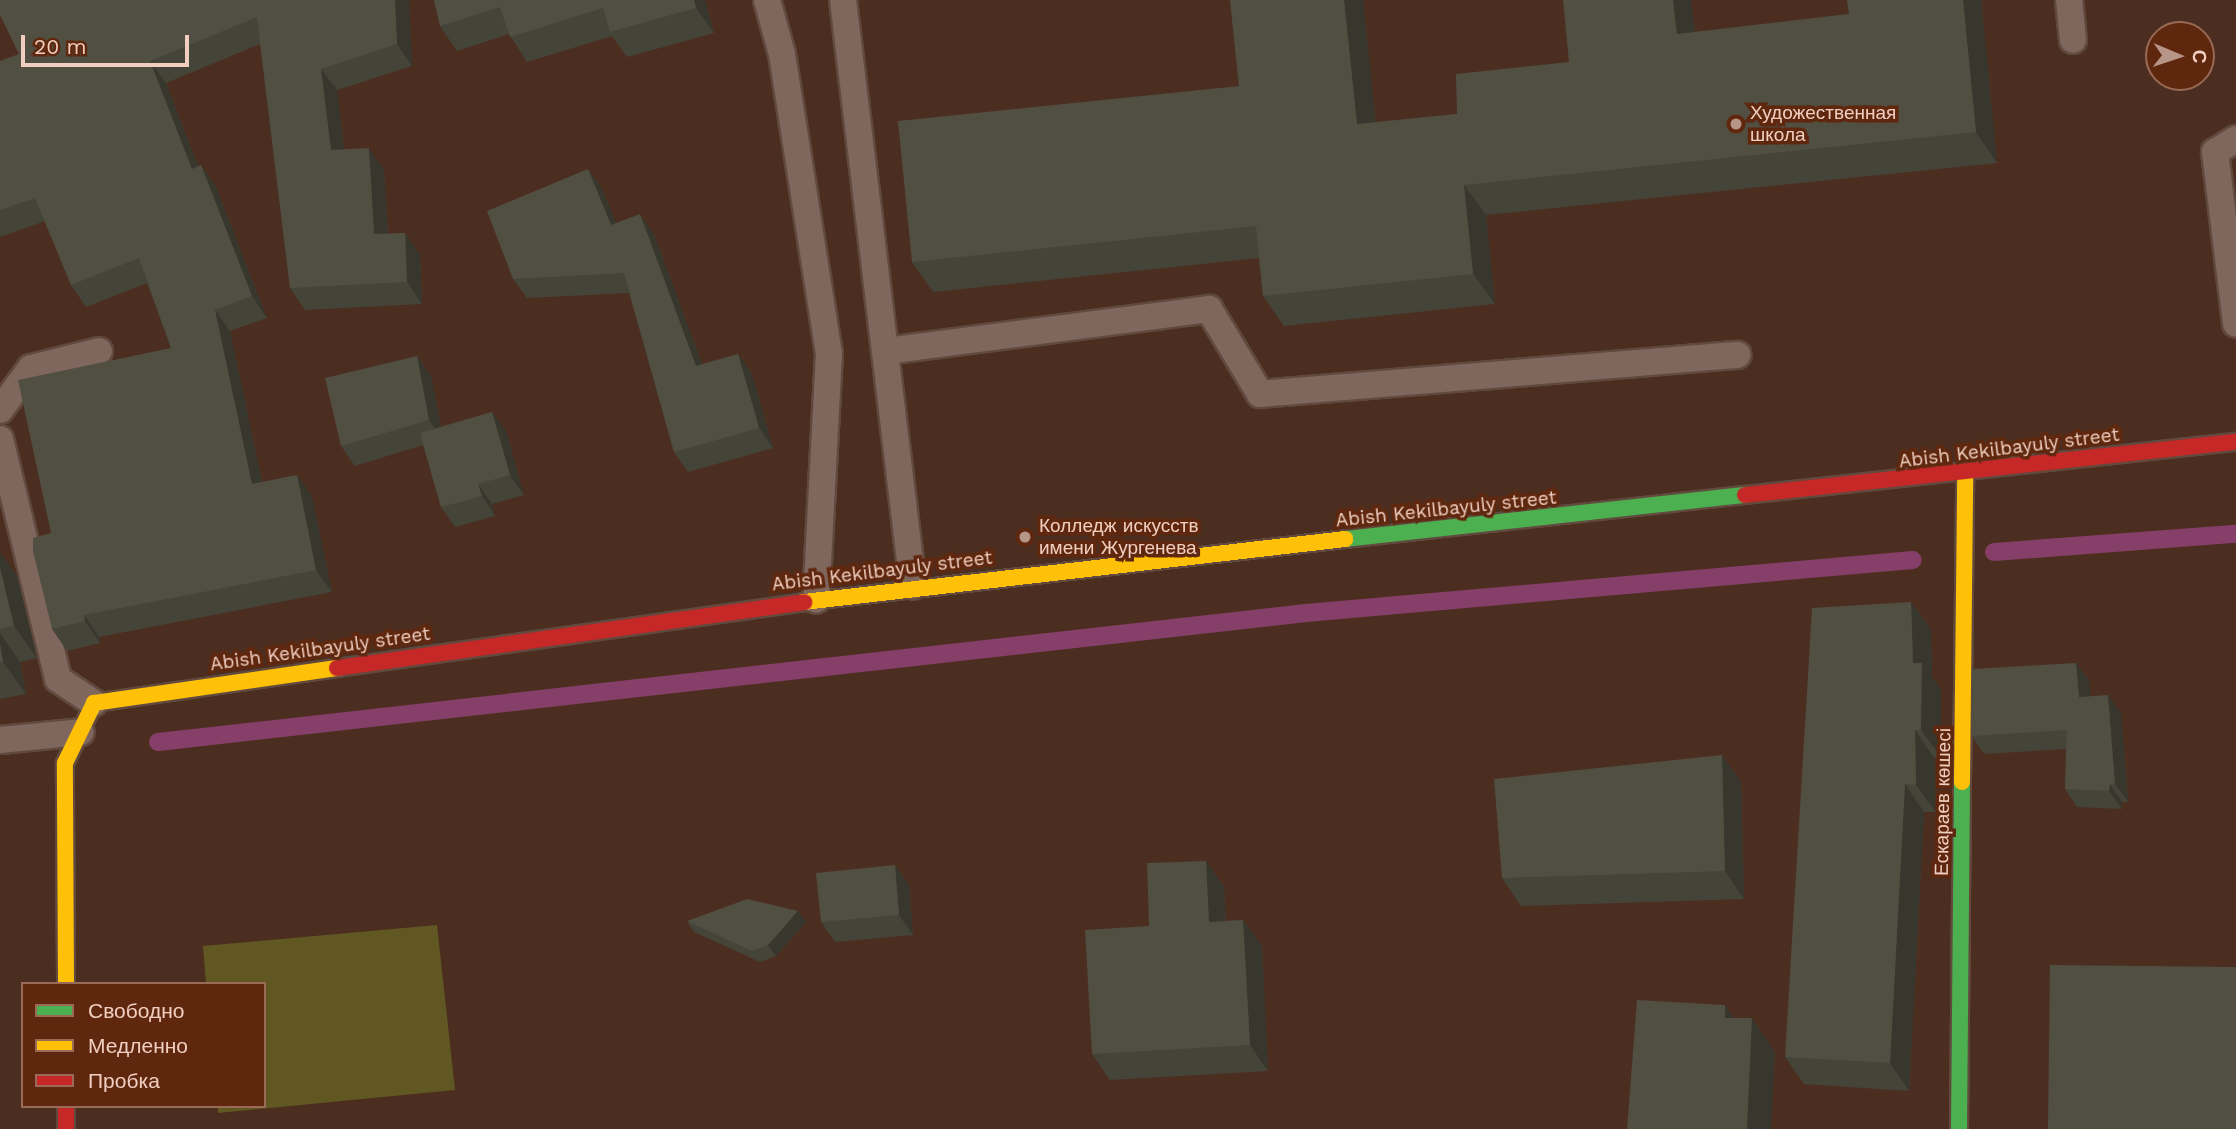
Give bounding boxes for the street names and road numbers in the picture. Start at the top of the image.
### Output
street label: Abish Kekilbayuly street [1897,423,2121,473]
street label: Abish Kekilbayuly street [1334,486,1558,532]
street label: Abish Kekilbayuly street [770,546,994,596]
street label: Abish Kekilbayuly street [208,622,432,676]
street label: Ескараев көшесі [1930,728,1956,876]

